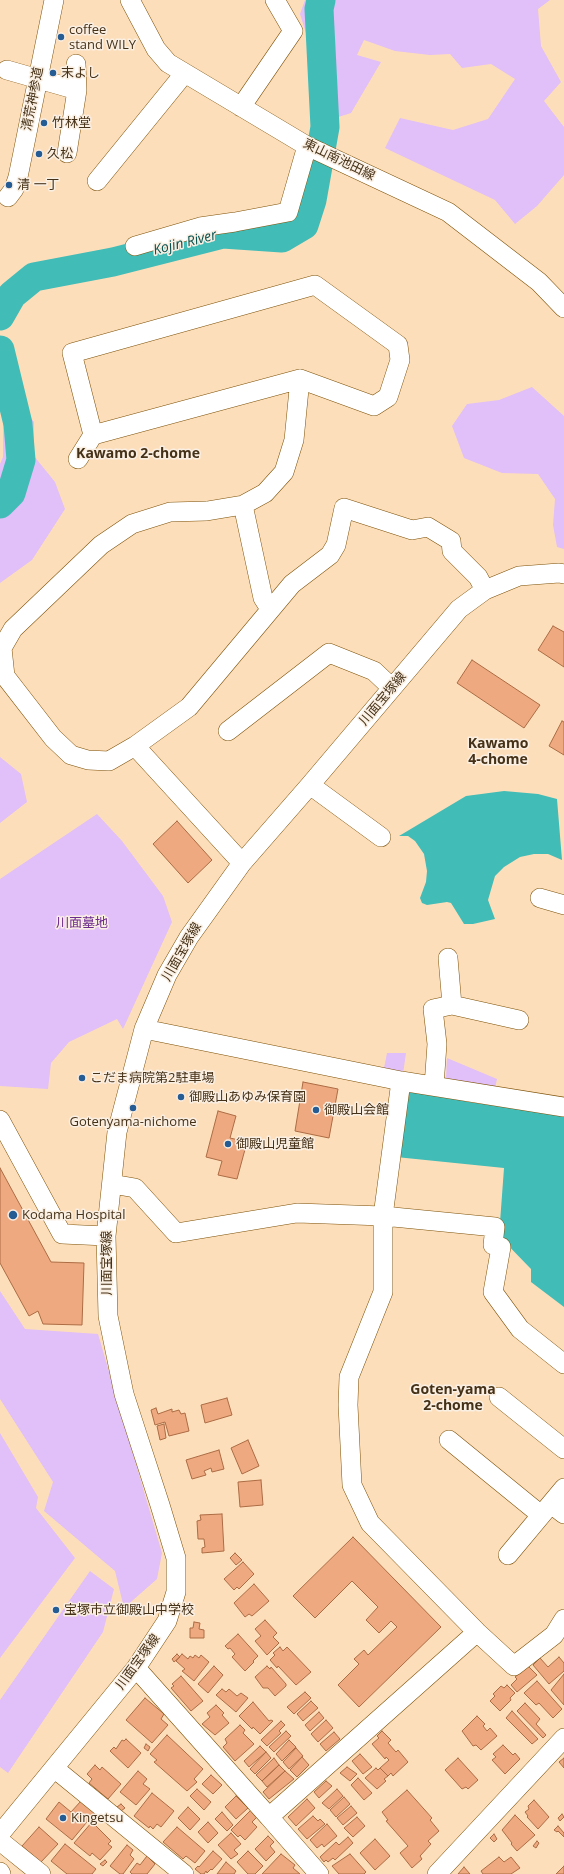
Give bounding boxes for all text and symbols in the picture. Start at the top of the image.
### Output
place label: coffee stand WILY [69,22,136,53]
marker: coffee stand WILY [56,32,66,42]
place label: 末よし [61,65,100,81]
street label: 清荒神参道 [19,66,47,132]
marker: 末よし [48,68,58,78]
place label: 竹林堂 [52,115,91,131]
marker: 竹林堂 [39,118,49,128]
street label: 東山南池田線 [301,136,377,184]
place label: 久松 [47,146,73,162]
marker: 久松 [34,149,44,159]
place label: 清 一丁 [17,177,59,193]
marker: 清 一丁 [4,180,14,190]
water label: Kojin River [151,227,219,259]
district label: Kawamo 2-chome [76,446,200,462]
street label: 川面宝塚線 [356,669,410,729]
district label: Kawamo 4-chome [468,736,528,768]
park label: 川面墓地 [56,915,108,931]
street label: 川面宝塚線 [159,920,205,984]
place label: こだま病院第2駐車場 [90,1070,214,1086]
marker: こだま病院第2駐車場 [77,1073,87,1083]
place label: 御殿山あゆみ保育園 [189,1089,306,1105]
marker: 御殿山あゆみ保育園 [176,1092,186,1102]
place label: 御殿山会館 [324,1102,389,1118]
marker: Gotenyama-nichome [128,1103,138,1113]
marker: 御殿山会館 [311,1105,321,1115]
place label: Gotenyama-nichome [70,1114,196,1130]
place label: 御殿山児童館 [236,1136,314,1152]
marker: 御殿山児童館 [223,1139,233,1149]
place label: Kodama Hospital [22,1207,126,1223]
marker: Kodama Hospital [7,1209,19,1221]
street label: 川面宝塚線 [99,1231,115,1295]
district label: Goten-yama 2-chome [410,1382,496,1414]
place label: 宝塚市立御殿山中学校 [64,1602,194,1618]
marker: 宝塚市立御殿山中学校 [51,1605,61,1615]
street label: 川面宝塚線 [113,1631,163,1693]
place label: Kingetsu [71,1810,123,1826]
marker: Kingetsu [58,1813,68,1823]

